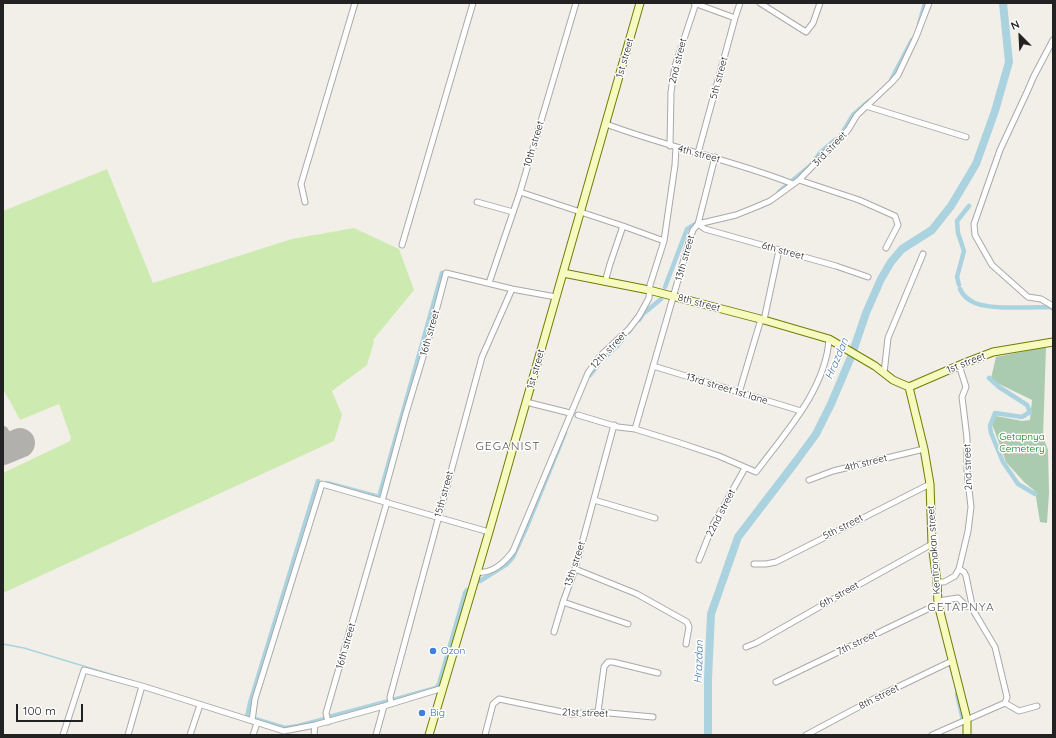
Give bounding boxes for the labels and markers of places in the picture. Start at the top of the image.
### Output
place label: Ozon [441,645,465,657]
marker: Ozon [428,646,438,656]
place label: Big [430,707,445,719]
marker: Big [417,708,427,718]

